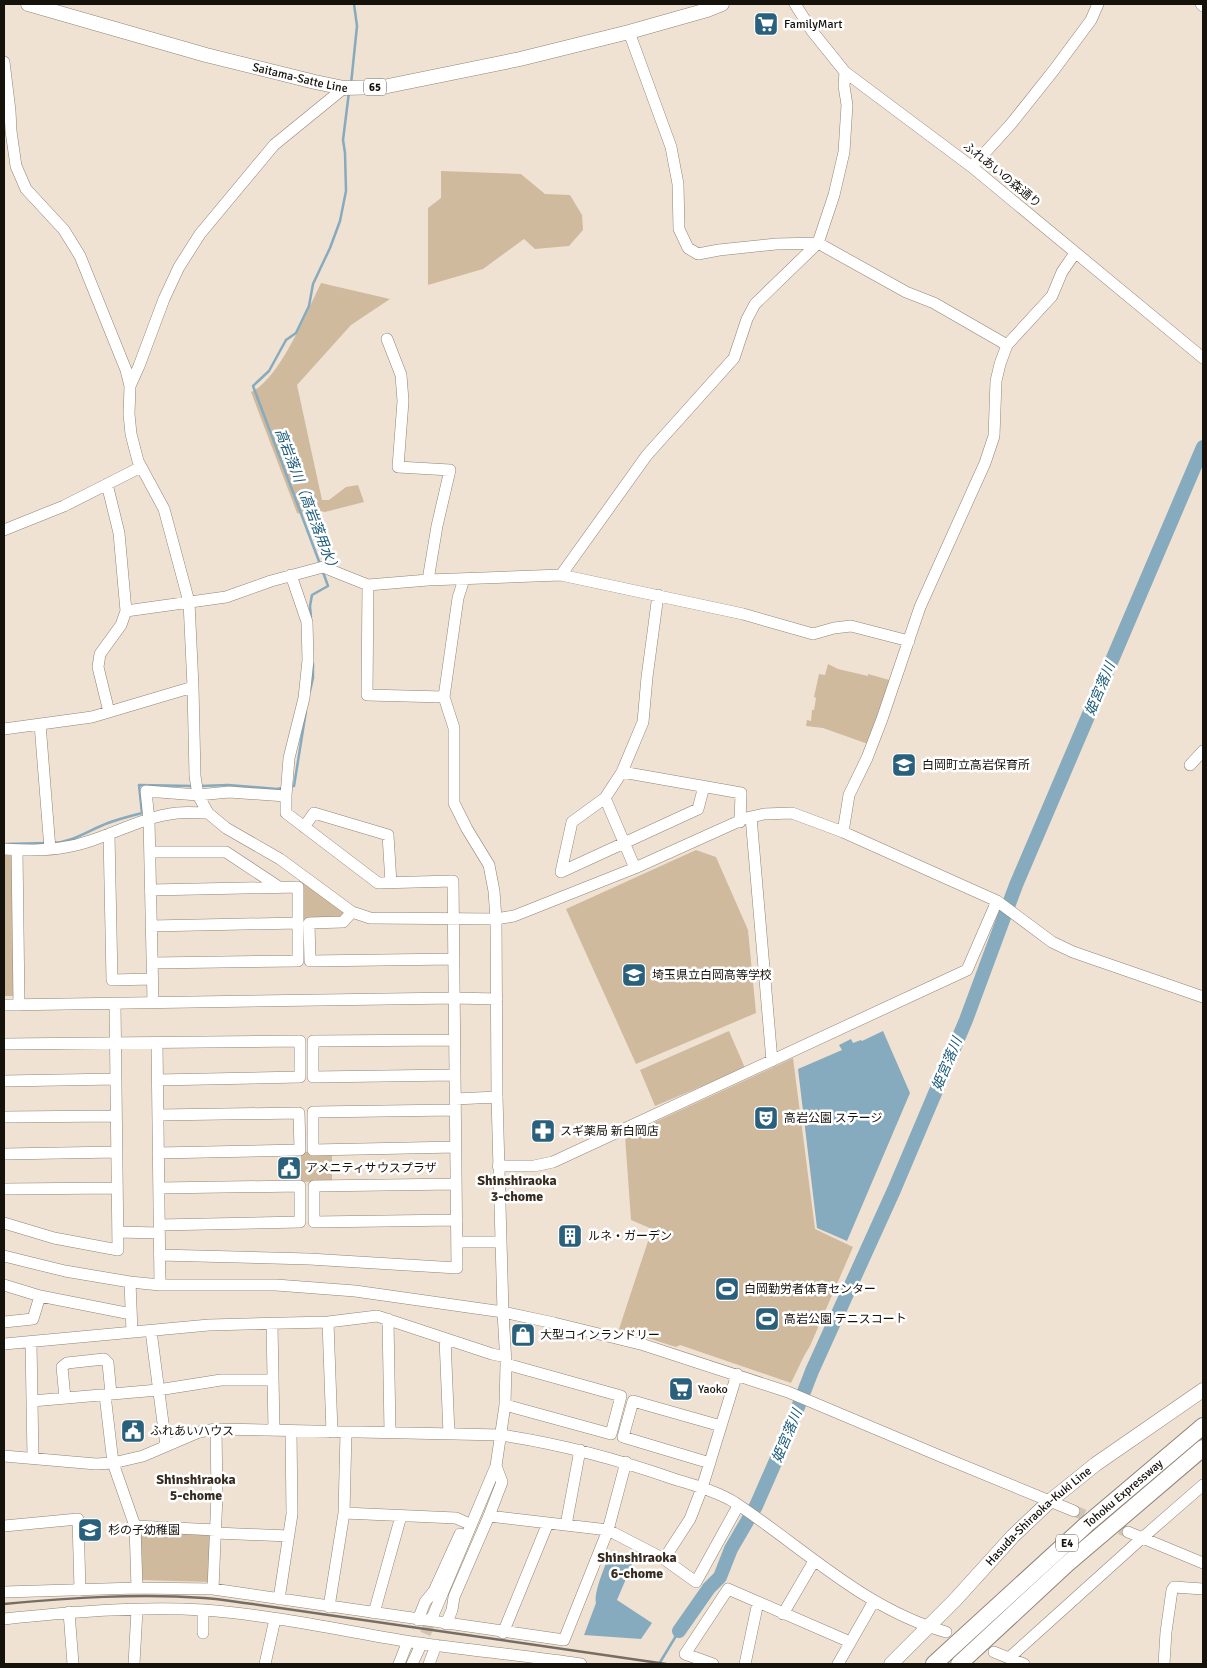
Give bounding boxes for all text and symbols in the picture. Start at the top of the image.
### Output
supermarket icon: FamilyMart [753,11,779,37]
place label: FamilyMart [784,17,842,32]
street label: Saitama-Satte Line [251,59,348,96]
road number: 65 [364,78,386,95]
street label: ふれあいの森通り [960,139,1044,211]
water label: 高岩落川（高岩落用水） [271,426,343,576]
water label: 姫宮落川 [1081,658,1120,718]
school or university icon: 白岡町立高岩保育所 [891,752,917,778]
place label: 白岡町立高岩保育所 [922,758,1030,773]
school or university icon: 埼玉県立白岡高等学校 [621,962,647,988]
place label: 埼玉県立白岡高等学校 [652,968,772,983]
water label: 姫宮落川 [928,1033,967,1093]
theatre icon: 高岩公園 ステージ [753,1105,779,1131]
place label: 高岩公園 ステージ [784,1111,882,1126]
pharmacy icon: スギ薬局 新白岡店 [530,1118,556,1144]
place label: スギ薬局 新白岡店 [560,1124,659,1139]
public building icon: アメニティサウスプラザ [276,1155,302,1181]
place label: アメニティサウスプラザ [306,1161,437,1176]
district label: Shinshiraoka 3-chome [477,1172,557,1205]
building icon: ルネ・ガーデン [557,1223,583,1249]
place label: ルネ・ガーデン [588,1229,672,1244]
sports icon: 白岡勤労者体育センター [714,1276,740,1302]
place label: 白岡勤労者体育センター [744,1282,876,1297]
sports icon: 高岩公園 テニスコート [754,1306,780,1332]
place label: 高岩公園 テニスコート [784,1312,907,1327]
shop icon: 大型コインランドリー [510,1322,536,1348]
place label: 大型コインランドリー [540,1328,660,1343]
supermarket icon: Yaoko [668,1376,694,1402]
place label: Yaoko [698,1382,728,1397]
water label: 姫宮落川 [768,1405,807,1465]
public building icon: ふれあいハウス [120,1418,146,1444]
place label: ふれあいハウス [150,1424,234,1439]
street label: Tohoku Expressway [1081,1456,1166,1531]
street label: Hasuda-Shiraoka-Kuki Line [982,1463,1094,1569]
district label: Shinshiraoka 5-chome [156,1471,236,1504]
school or university icon: 杉の子幼稚園 [77,1517,103,1543]
place label: 杉の子幼稚園 [108,1523,180,1538]
road number: E4 [1056,1535,1078,1552]
district label: Shinshiraoka 6-chome [597,1549,677,1582]

